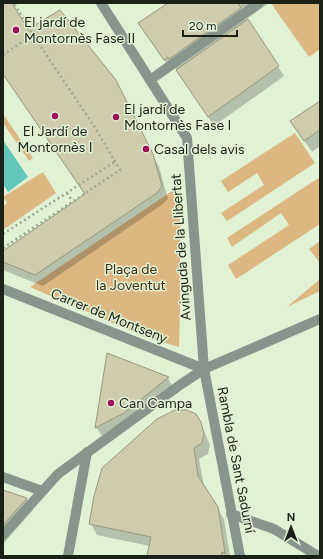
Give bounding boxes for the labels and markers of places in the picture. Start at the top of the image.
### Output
place label: El jardí de Montornès Fase II [24,14,135,47]
marker: El jardí de Montornès Fase II [11,25,21,35]
place label: El jardí de Montornès Fase I [124,101,231,134]
marker: El Jardí de Montornès I [50,111,60,121]
marker: El jardí de Montornès Fase I [111,112,121,122]
place label: El Jardí de Montornès I [17,123,93,156]
place label: Casal dels avis [154,141,244,158]
marker: Casal dels avis [141,144,151,154]
place label: Can Campa [119,395,192,412]
marker: Can Campa [106,398,116,408]

